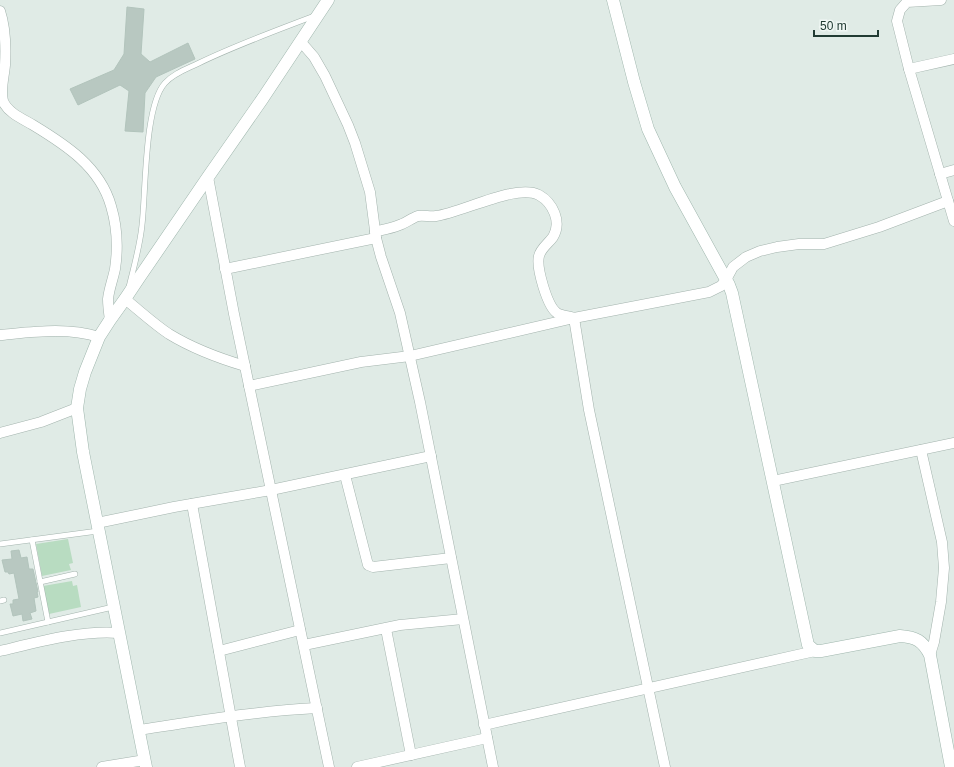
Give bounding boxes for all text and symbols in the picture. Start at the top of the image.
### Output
scale bar [814,12,878,38]
text: 50 m [820,19,847,33]

